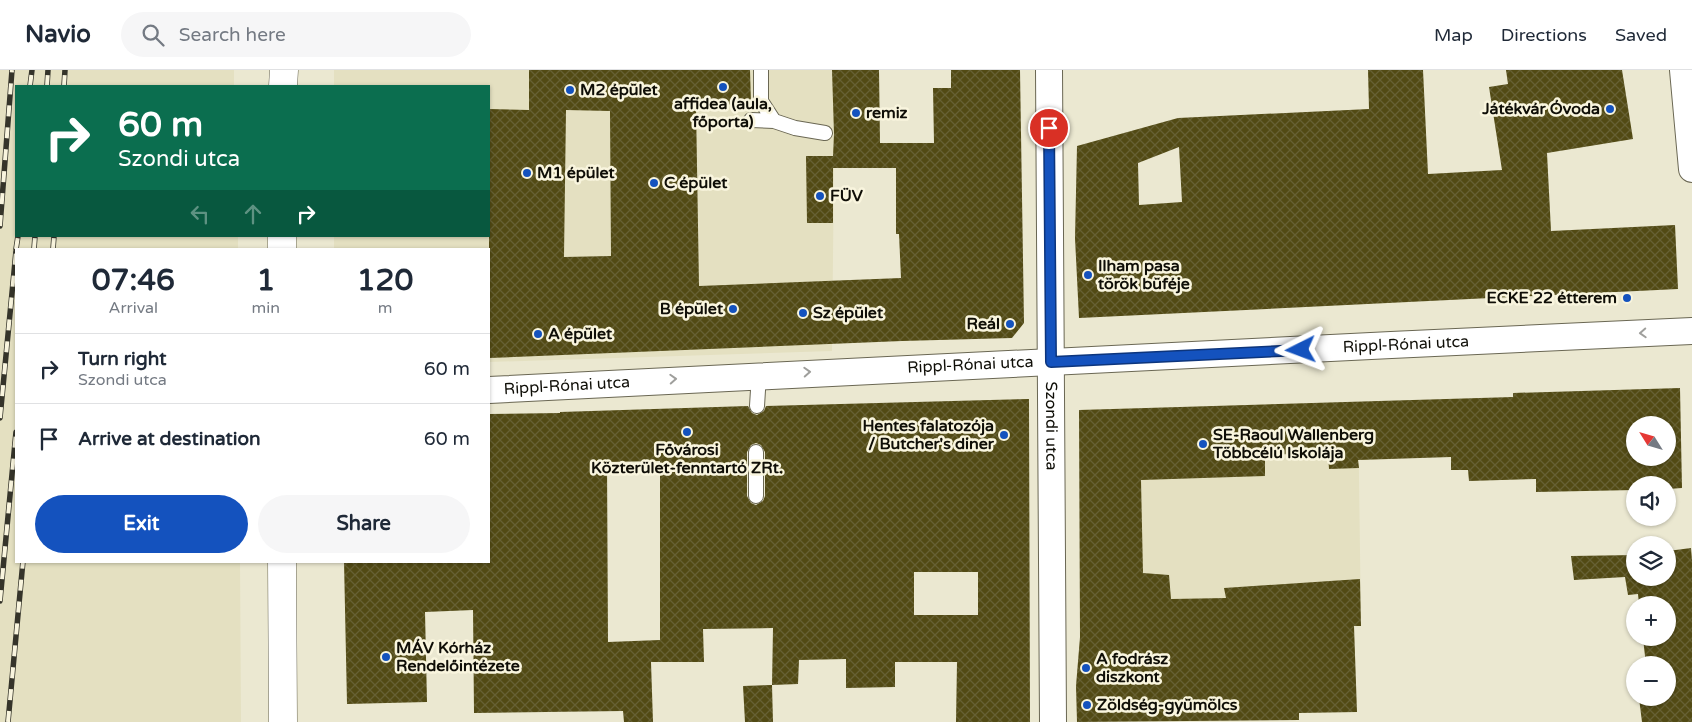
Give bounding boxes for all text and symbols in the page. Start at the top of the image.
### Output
search box [121,12,471,57]
text: Navio [25,20,91,49]
icon: search [139,21,167,49]
text: Search here [179,24,286,46]
text: Map [1434,24,1473,46]
text: Directions [1501,24,1587,46]
text: Saved [1615,24,1667,46]
place label: M2 épület [580,80,659,100]
marker: affidea (aula, főporta) [717,81,729,93]
marker: M2 épület [564,84,576,96]
place label: affidea (aula, főporta) [674,94,772,132]
place label: Játékvár Óvoda [1481,99,1600,119]
place label: remiz [866,103,908,123]
marker: Játékvár Óvoda [1604,103,1616,115]
text: 60 m [118,104,203,146]
icon: right [35,105,100,170]
marker: remiz [850,107,862,119]
pin [1028,107,1070,149]
icon: arrive [1035,114,1063,142]
text: Szondi utca [118,146,240,172]
place label: M1 épület [537,163,616,183]
marker: M1 épület [521,167,533,179]
place label: C épület [664,173,728,193]
marker: C épület [648,177,660,189]
place label: FÜV [830,186,864,206]
marker: FÜV [814,190,826,202]
icon: left [186,200,214,228]
icon: ahead [239,200,267,228]
icon: right [292,200,320,228]
place label: Ilham pasa török büféje [1097,256,1190,294]
text: 07:46 [92,262,175,299]
text: 1 [256,262,275,299]
text: 120 [357,262,413,299]
marker: Ilham pasa török büféje [1082,269,1094,281]
place label: ECKE 22 étterem [1487,288,1617,308]
marker: ECKE 22 étterem [1621,292,1633,304]
text: Arrival [109,298,158,318]
text: min [252,298,280,318]
text: m [378,298,392,318]
place label: B épület [660,299,724,319]
marker: B épület [727,303,739,315]
place label: Sz épület [813,303,884,323]
marker: Sz épület [797,307,809,319]
place label: Reál [967,314,1000,334]
marker: Reál [1004,318,1016,330]
position arrow [1274,323,1326,375]
place label: A épület [548,324,613,344]
marker: A épület [532,328,544,340]
one-way arrow [1639,328,1647,338]
street label: Rippl-Rónai utca [1342,331,1470,357]
text: Turn right [78,348,166,370]
street label: Rippl-Rónai utca [907,352,1034,378]
icon: right [35,355,63,383]
text: 60 m [424,358,470,380]
one-way arrow [804,366,812,377]
text: Szondi utca [78,370,167,390]
street label: Rippl-Rónai utca [503,372,631,399]
one-way arrow [669,374,677,385]
street label: Szondi utca [1041,381,1061,470]
place label: Hentes falatozója / Butcher's diner [863,416,995,454]
north arrow [1626,416,1676,466]
map controls [1626,416,1676,706]
icon: arrive [35,425,63,453]
place label: SE-Raoul Wallenberg Többcélú Iskolája [1212,425,1374,463]
marker: Fővárosi Közterület-fenntartó ZRt. [681,426,693,438]
text: Arrive at destination [78,428,261,450]
text: 60 m [424,428,470,450]
marker: Hentes falatozója / Butcher's diner [998,429,1010,441]
marker: SE-Raoul Wallenberg Többcélú Iskolája [1197,438,1209,450]
place label: Fővárosi Közterület-fenntartó ZRt. [591,440,783,478]
button: sound [1626,476,1676,526]
button: Exit [35,495,248,553]
button: Share [258,495,470,553]
button: layers [1626,536,1676,586]
button: + [1626,596,1676,646]
place label: MÁV Kórház Rendelőintézete [396,638,520,676]
place label: A fodrász diszkont [1096,649,1168,687]
marker: MÁV Kórház Rendelőintézete [380,651,392,663]
button: − [1626,656,1676,706]
marker: A fodrász diszkont [1080,662,1092,674]
place label: Zöldség-gyümölcs [1097,695,1238,715]
marker: Zöldség-gyümölcs [1081,699,1093,711]

